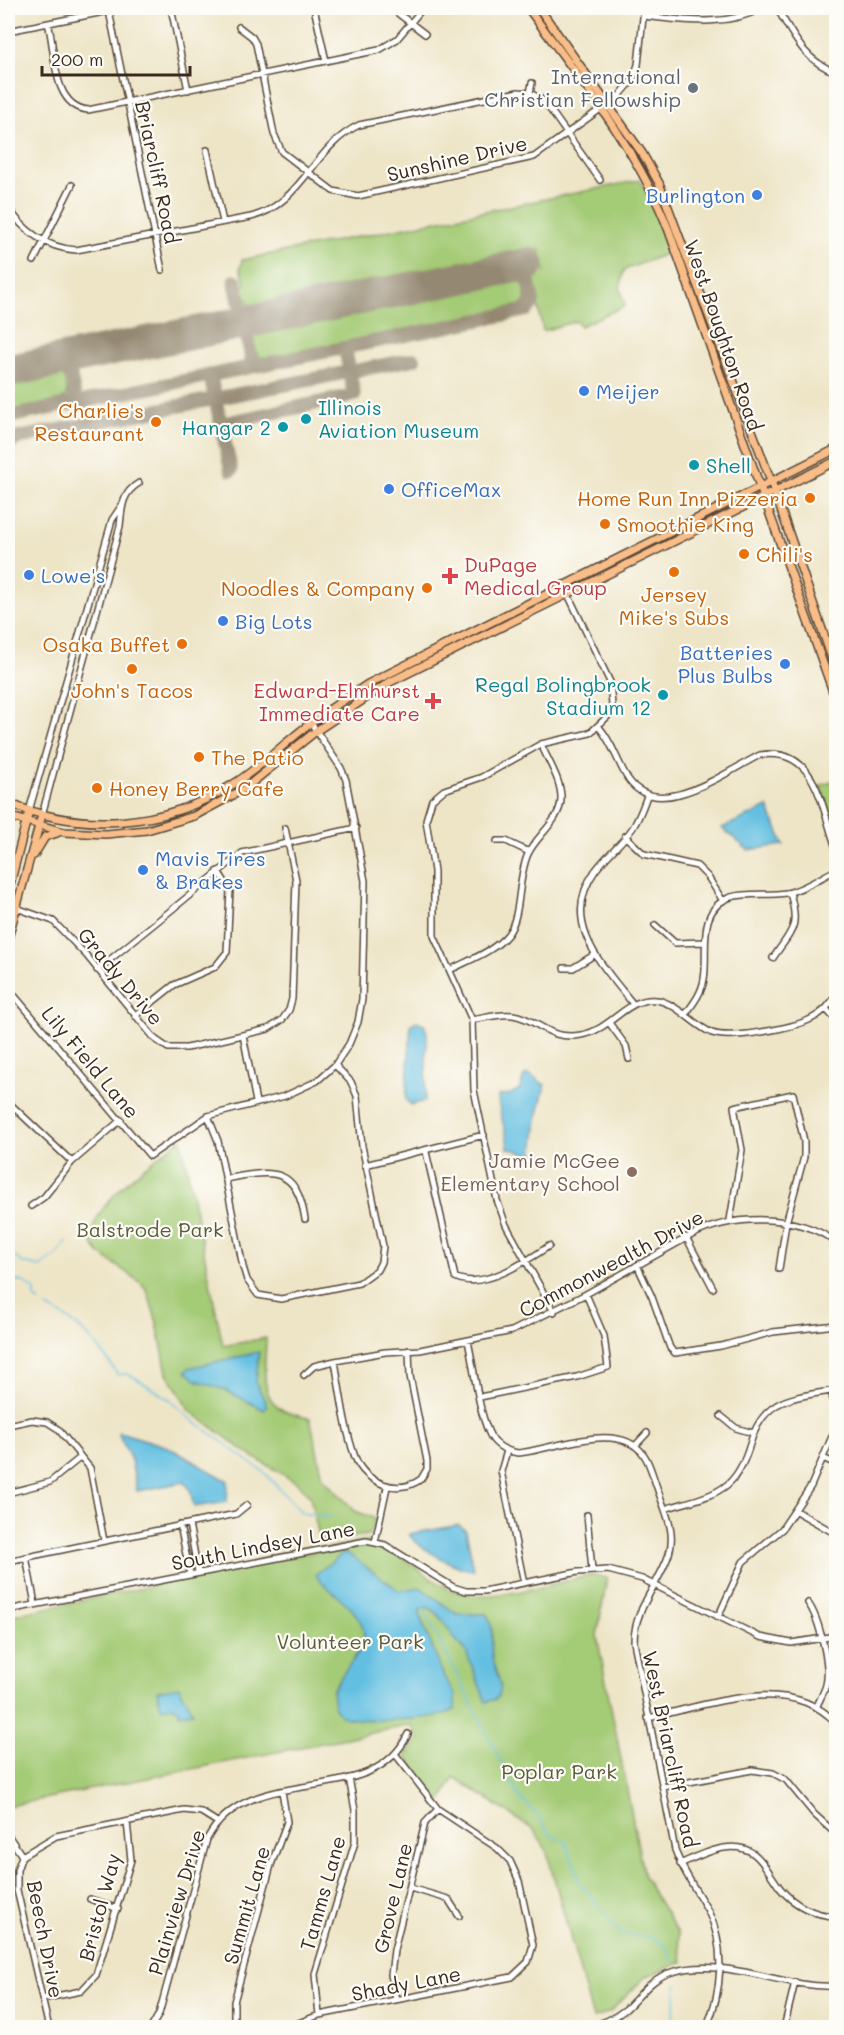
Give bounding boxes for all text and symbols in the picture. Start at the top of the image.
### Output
scale bar [42,39,190,77]
text: 200 m [51,47,103,71]
place label: International Christian Fellowship [484,63,681,112]
marker: International Christian Fellowship [686,81,700,95]
street label: Briarcliff Road [130,98,186,246]
street label: Sunshine Drive [384,129,530,187]
place label: Burlington [646,182,745,208]
marker: Burlington [750,188,764,202]
street label: West Boughton Road [679,236,769,434]
place label: Meijer [596,378,660,404]
marker: Meijer [577,384,591,398]
place label: Illinois Aviation Museum [318,394,479,443]
place label: Charlie's Restaurant [35,397,144,446]
marker: Illinois Aviation Museum [299,412,313,426]
place label: Hangar 2 [182,414,271,440]
marker: Charlie's Restaurant [149,415,163,429]
marker: Hangar 2 [276,420,290,434]
place label: Shell [706,452,751,478]
marker: Shell [687,458,701,472]
place label: OfficeMax [401,476,501,502]
marker: OfficeMax [382,482,396,496]
place label: Home Run Inn Pizzeria [577,485,798,511]
marker: Home Run Inn Pizzeria [803,491,817,505]
place label: Smoothie King [617,511,754,537]
marker: Smoothie King [598,517,612,531]
place label: Chili's [756,541,813,567]
marker: Chili's [737,547,751,561]
place label: DuPage Medical Group [464,551,607,600]
place label: Lowe's [41,562,105,588]
marker: Jersey Mike's Subs [667,565,681,579]
marker: DuPage Medical Group [441,567,459,585]
marker: Lowe's [22,568,36,582]
place label: Noodles & Company [221,575,415,601]
marker: Noodles & Company [420,581,434,595]
place label: Jersey Mike's Subs [619,581,729,630]
place label: Big Lots [235,608,312,634]
marker: Big Lots [216,614,230,628]
place label: Osaka Buffet [42,631,170,657]
marker: Osaka Buffet [175,637,189,651]
place label: Batteries Plus Bulbs [678,639,773,688]
marker: Batteries Plus Bulbs [778,657,792,671]
marker: John's Tacos [125,662,139,676]
place label: Regal Bolingbrook Stadium 12 [475,671,651,720]
place label: John's Tacos [71,677,193,703]
place label: Edward-Elmhurst Immediate Care [254,677,420,726]
marker: Regal Bolingbrook Stadium 12 [656,688,670,702]
marker: Edward-Elmhurst Immediate Care [424,692,442,710]
place label: The Patio [211,744,304,770]
marker: The Patio [192,750,206,764]
place label: Honey Berry Cafe [109,775,284,801]
marker: Honey Berry Cafe [90,781,104,795]
place label: Mavis Tires & Brakes [155,845,266,894]
marker: Mavis Tires & Brakes [136,863,150,877]
street label: Grady Drive [73,922,169,1030]
street label: Lily Field Lane [36,1001,146,1123]
place label: Jamie McGee Elementary School [441,1147,620,1196]
marker: Jamie McGee Elementary School [625,1165,639,1179]
street label: Commonwealth Drive [514,1203,708,1323]
park label: Balstrode Park [76,1216,224,1242]
street label: South Lindsey Lane [169,1514,357,1576]
park label: Volunteer Park [276,1628,424,1654]
street label: West Briarcliff Road [637,1648,705,1850]
park label: Poplar Park [501,1758,617,1784]
street label: Plainview Drive [142,1826,210,1978]
street label: Tamms Lane [293,1833,351,1953]
street label: Grove Lane [367,1840,417,1956]
street label: Summit Lane [217,1843,275,1967]
street label: Bristol Way [72,1850,126,1964]
street label: Beech Drive [22,1878,70,2000]
street label: Shady Lane [349,1960,463,2006]

